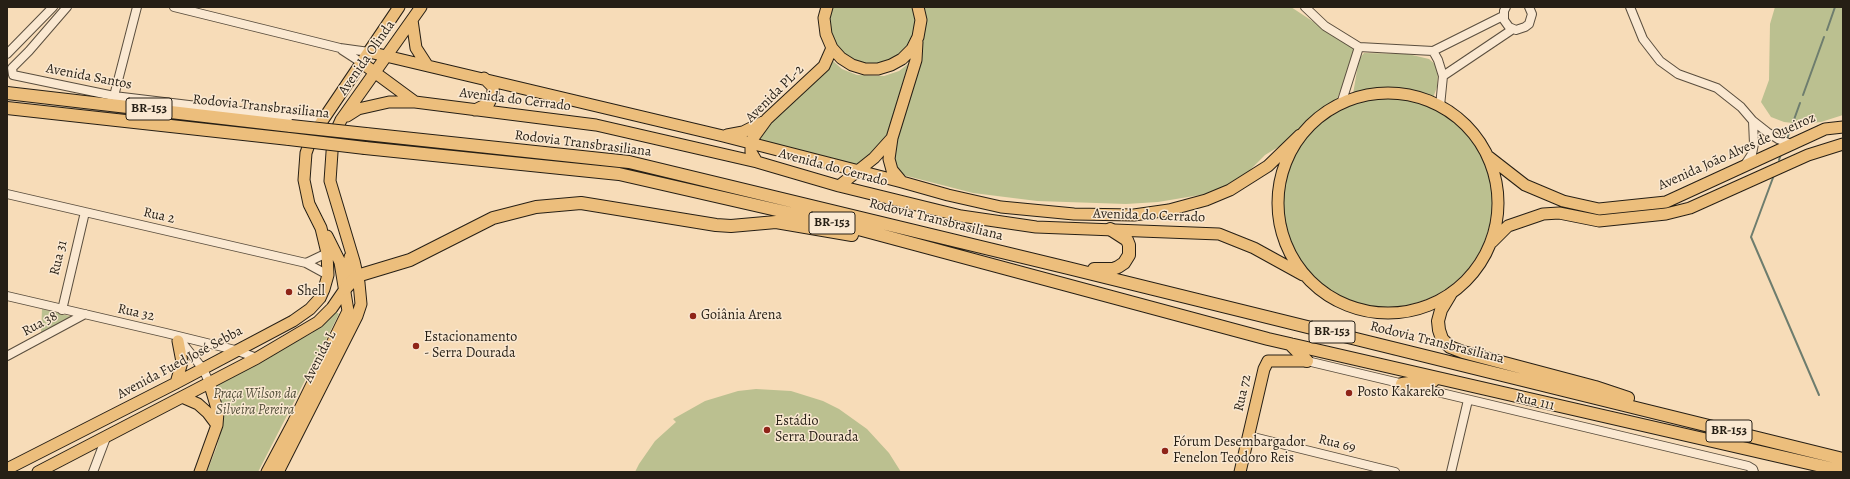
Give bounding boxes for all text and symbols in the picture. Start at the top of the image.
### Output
street label: Avenida Olinda [335,17,399,99]
street label: Avenida Santos [45,60,133,94]
street label: Avenida PL-2 [742,61,808,127]
street label: Avenida do Cerrado [458,85,572,115]
street label: Rodovia Transbrasiliana [192,91,330,123]
road number: BR-153 [126,98,172,120]
street label: Avenida João Alves de Queiroz [1656,110,1818,194]
street label: Rodovia Transbrasiliana [514,127,652,161]
street label: Avenida do Cerrado [777,145,889,191]
street label: Rodovia Transbrasiliana [867,195,1005,245]
street label: Rua 2 [142,204,176,228]
street label: Avenida do Cerrado [1093,206,1205,226]
road number: BR-153 [809,212,855,234]
street label: Rua 31 [47,239,71,277]
place label: Shell [297,284,325,300]
marker: Shell [284,287,294,297]
street label: Rua 32 [116,301,156,325]
street label: Rua 38 [19,308,61,340]
place label: Goiânia Arena [701,308,782,324]
marker: Goiânia Arena [688,311,698,321]
street label: Rodovia Transbrasiliana [1368,318,1506,368]
road number: BR-153 [1309,321,1355,343]
street label: Avenida Fued José Sebba [114,323,246,403]
street label: Avenida L [300,328,340,386]
place label: Estacionamento - Serra Dourada [424,330,517,362]
marker: Estacionamento - Serra Dourada [411,341,421,351]
street label: Rua 72 [1231,373,1255,413]
place label: Posto Kakareko [1357,385,1445,401]
park label: Praça Wilson da Silveira Pereira [213,387,297,420]
marker: Posto Kakareko [1344,388,1354,398]
street label: Rua 111 [1514,389,1556,415]
place label: Estádio Serra Dourada [775,414,858,446]
road number: BR-153 [1706,420,1752,442]
marker: Estádio Serra Dourada [762,425,772,435]
street label: Rua 69 [1317,431,1357,457]
place label: Fórum Desembargador Fenelon Teodoro Reis [1173,435,1306,468]
marker: Fórum Desembargador Fenelon Teodoro Reis [1160,446,1170,456]

